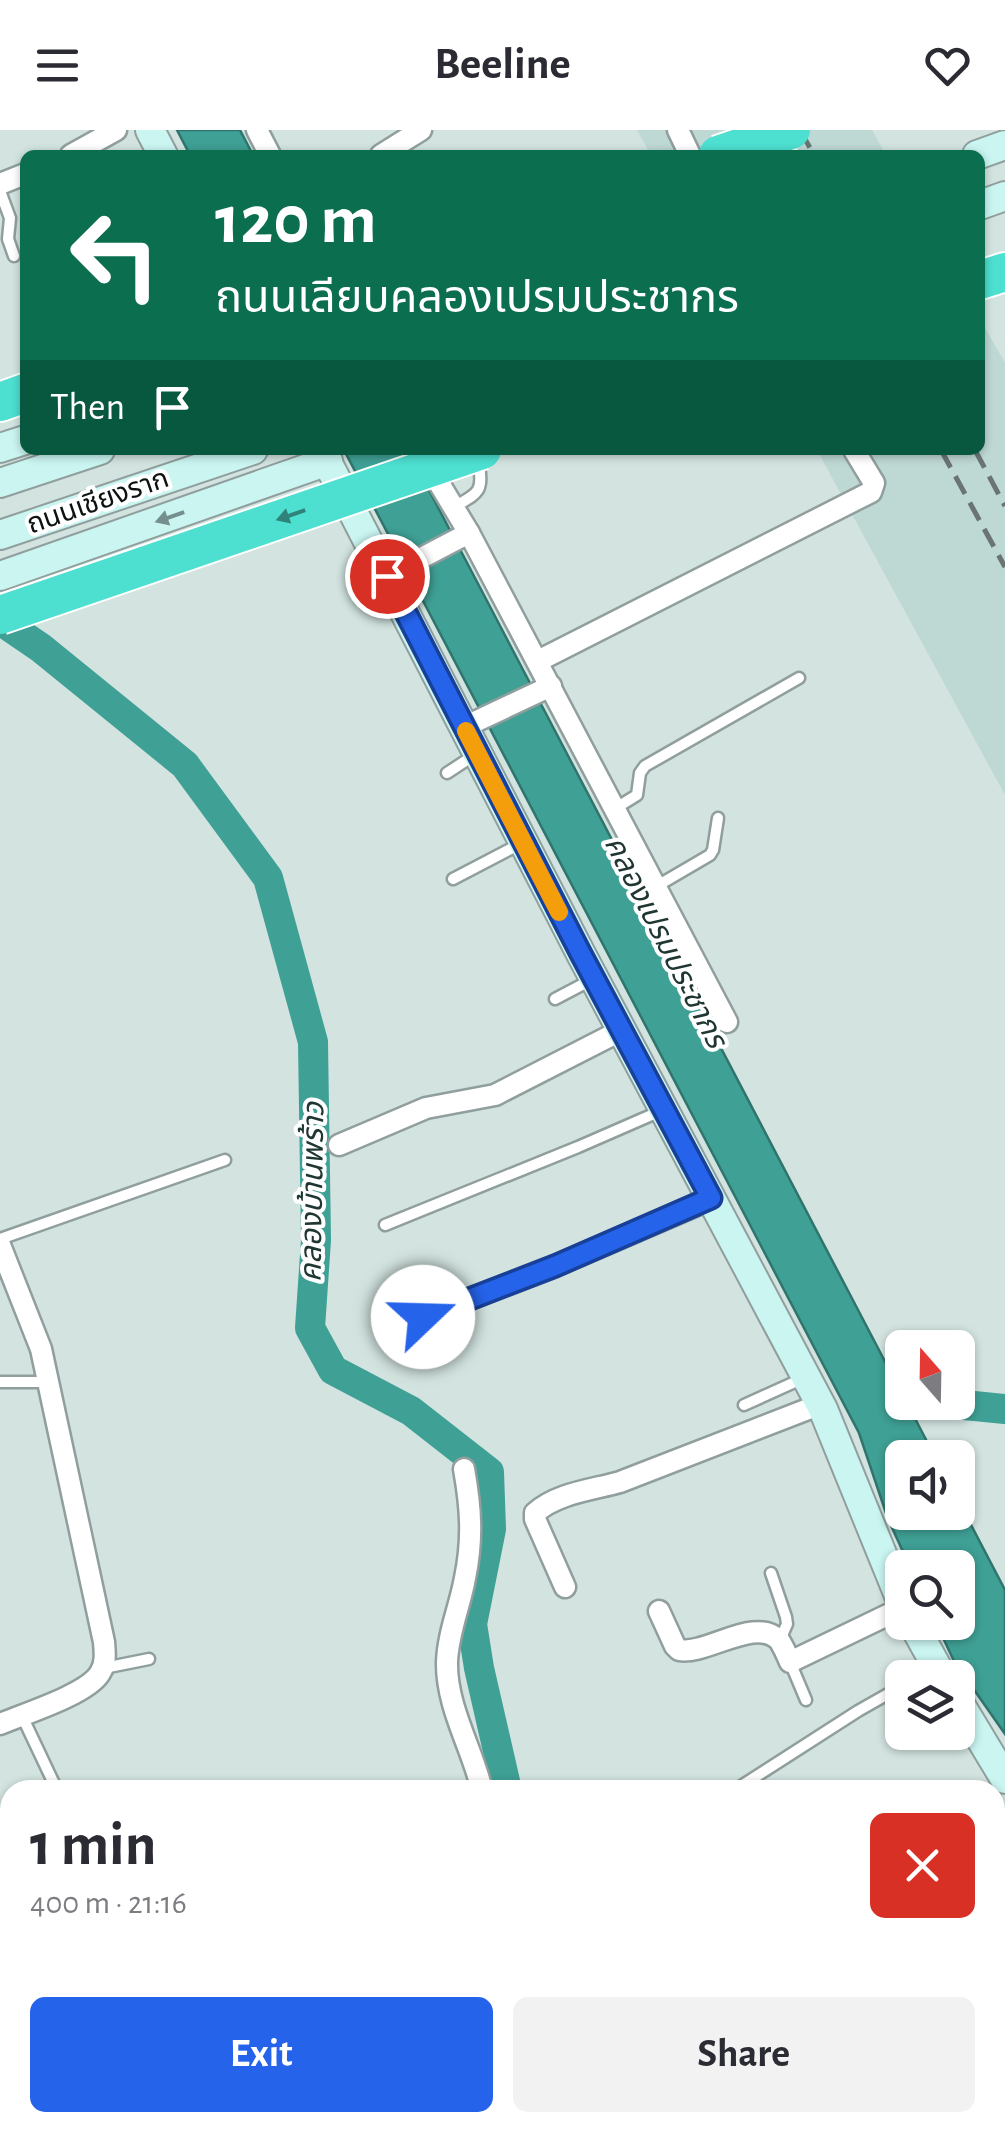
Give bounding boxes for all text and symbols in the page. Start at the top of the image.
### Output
icon: menu [30,38,85,93]
icon: heart [920,38,975,93]
text: Beeline [434,42,571,87]
text: 120 m [215,186,377,256]
icon: left [50,190,180,320]
text: ถนนเลียบคลองเปรมประชากร [215,276,739,321]
icon: arrive [145,380,200,435]
text: Then [50,389,125,427]
street label: ถนนเชียงราก [23,464,173,539]
one-way arrow [275,509,305,524]
one-way arrow [154,510,184,525]
pin [345,534,430,619]
icon: arrive [360,549,415,604]
water label: คลองเปรมประชากร [599,831,732,1055]
water label: คลองบ้านพร้าว [294,1100,330,1282]
position arrow [371,1265,475,1369]
north arrow [885,1330,975,1420]
map controls [885,1330,975,1750]
button: sound [885,1440,975,1530]
button: search [885,1550,975,1640]
button: layers [885,1660,975,1750]
button: close [870,1813,975,1918]
text: 1 min [30,1816,156,1876]
text: 400 m · 21:16 [30,1887,187,1919]
button: Exit [30,1997,493,2112]
button: Share [513,1997,975,2112]

